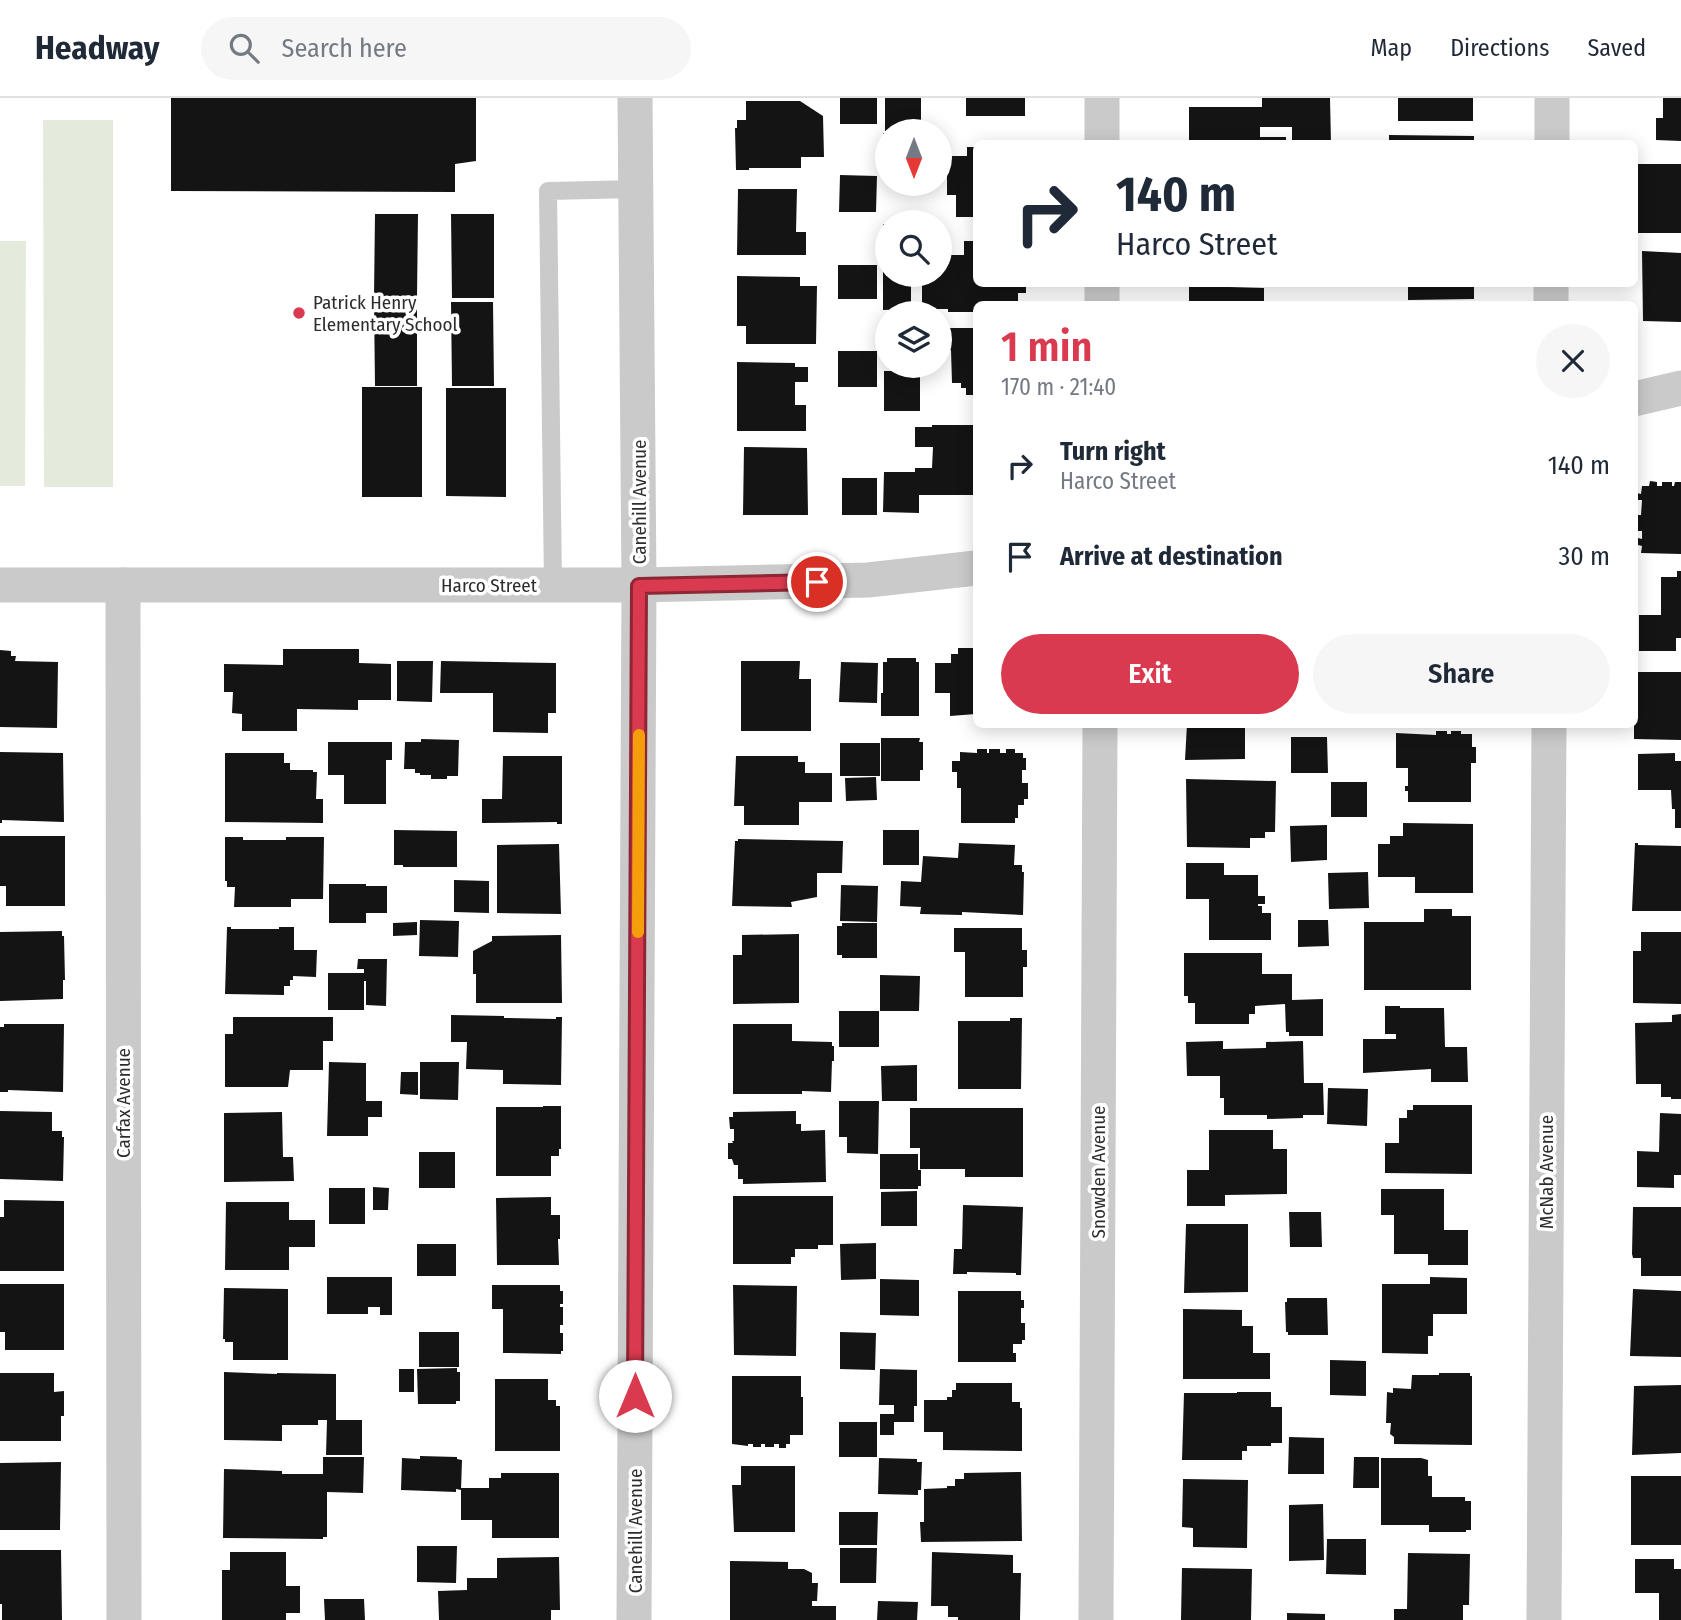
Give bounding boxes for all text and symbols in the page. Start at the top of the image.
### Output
search box [201,17,691,80]
text: Headway [35,28,159,68]
icon: search [225,29,263,67]
text: Search here [281,33,407,64]
text: Map [1371,34,1412,62]
text: Directions [1450,34,1549,62]
text: Saved [1587,34,1646,62]
north arrow [875,119,952,196]
map controls [875,119,952,378]
text: 140 m [1116,165,1236,224]
icon: right [1001,168,1092,259]
button: search [875,210,952,287]
text: Harco Street [1116,225,1277,263]
place label: Patrick Henry Elementary School [313,291,458,336]
button: layers [875,301,952,378]
marker: Patrick Henry Elementary School [291,305,307,321]
text: 1 min [1001,322,1092,372]
button: close [1536,324,1610,398]
text: 170 m · 21:40 [1001,373,1116,401]
text: Turn right [1060,436,1166,467]
street label: Canehill Avenue [628,440,651,564]
icon: right [1001,447,1039,485]
text: 140 m [1548,450,1610,481]
text: Harco Street [1060,467,1176,495]
icon: arrive [1001,538,1039,576]
text: Arrive at destination [1060,541,1283,572]
text: 30 m [1559,541,1610,572]
pin [787,552,847,612]
icon: arrive [798,563,836,601]
street label: Harco Street [441,574,538,597]
button: Exit [1001,634,1299,714]
button: Share [1313,634,1610,714]
street label: Carfax Avenue [112,1048,135,1158]
street label: Snowden Avenue [1087,1105,1110,1239]
street label: McNab Avenue [1535,1115,1558,1229]
position arrow [598,1359,672,1433]
street label: Canehill Avenue [624,1469,647,1593]

